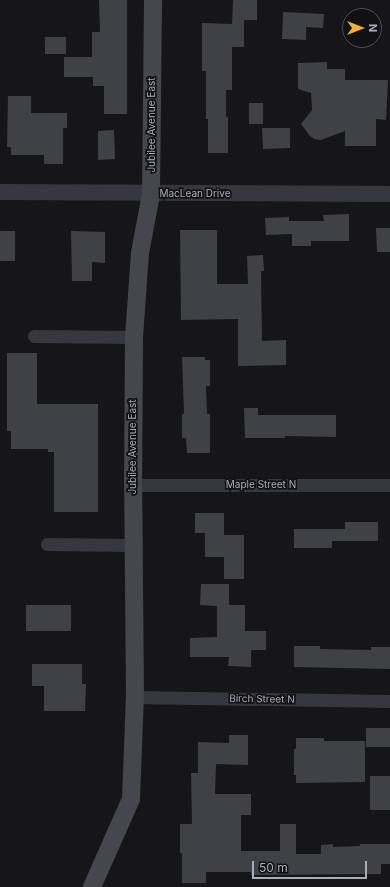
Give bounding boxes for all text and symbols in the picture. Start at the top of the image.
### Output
north arrow [342,8,382,48]
text: N [366,24,380,32]
street label: Jubilee Avenue East [146,77,158,173]
street label: MacLean Drive [159,188,231,200]
street label: Jubilee Avenue East [127,399,139,495]
street label: Maple Street N [226,479,296,491]
street label: Birch Street N [229,692,295,706]
scale bar [254,853,369,879]
text: 50 m [259,860,288,875]

